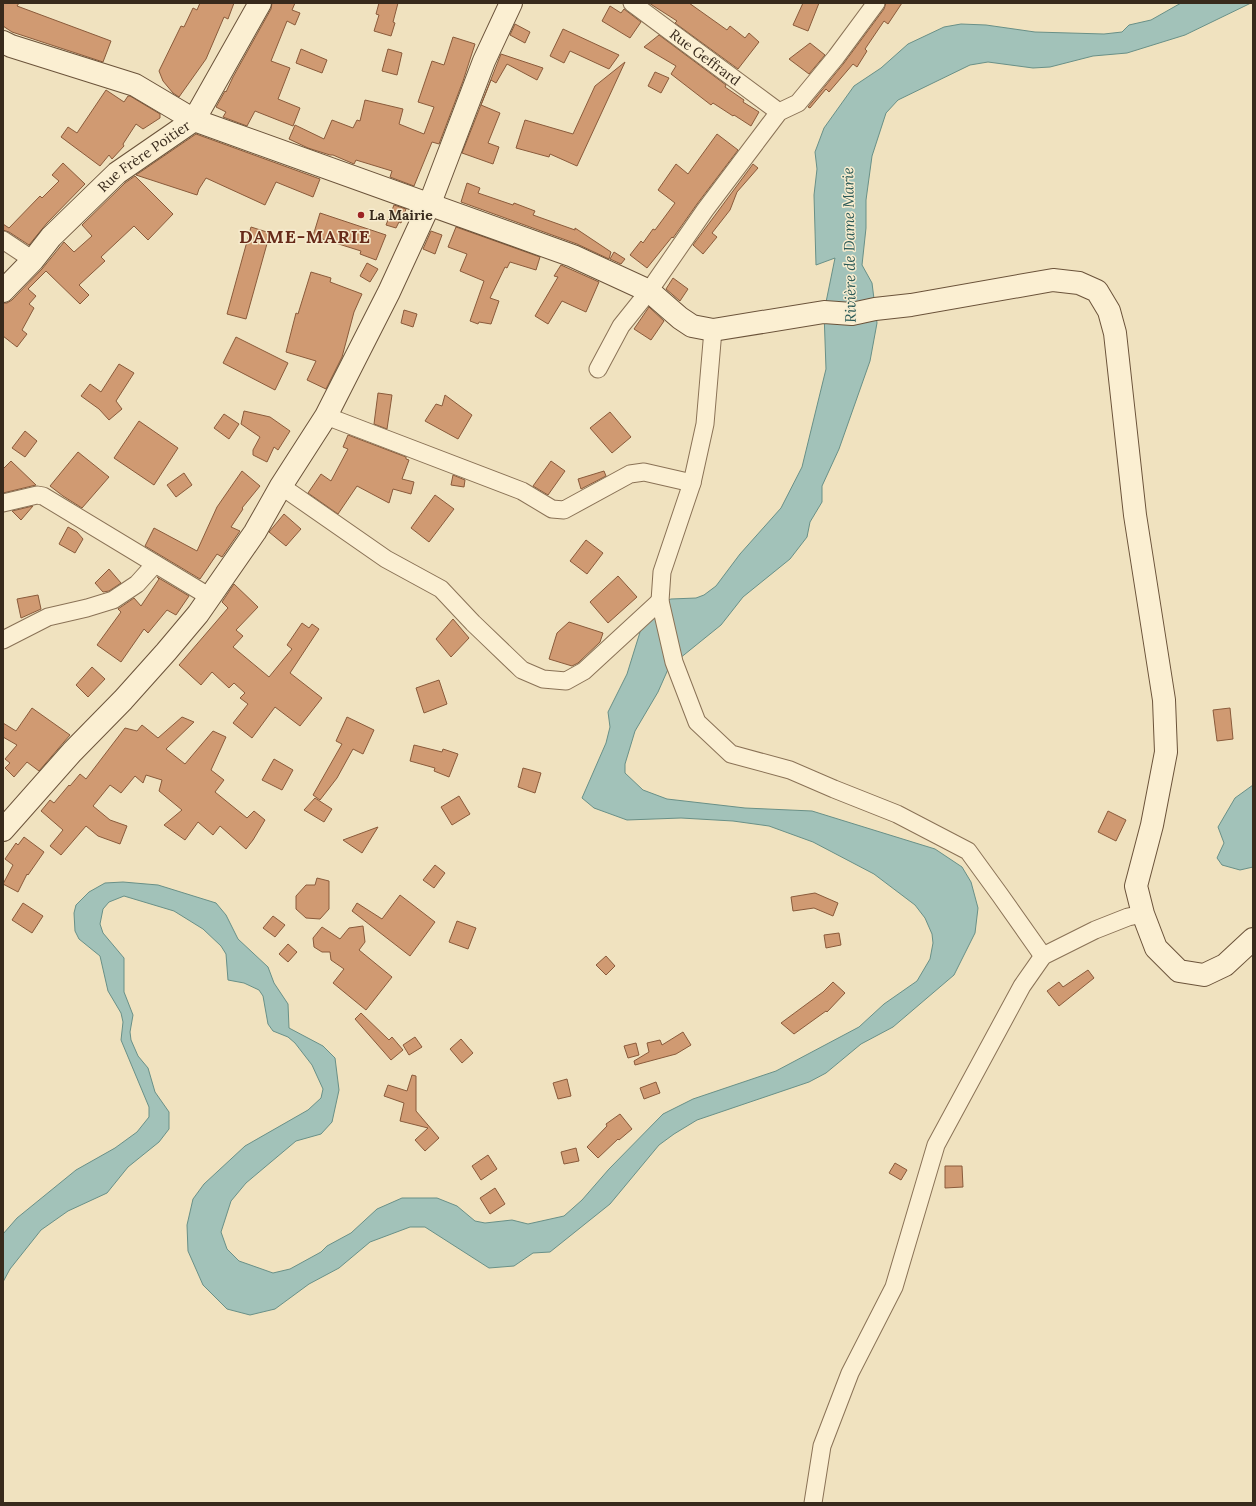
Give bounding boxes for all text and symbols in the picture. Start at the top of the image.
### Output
street label: Rue Geffrard [666,25,744,89]
street label: Rue Frère Poitier [94,116,194,196]
water label: Rivière de Dame Marie [838,167,860,323]
place label: La Mairie [369,206,433,224]
marker: La Mairie [356,210,366,220]
district label: DAME-MARIE [239,225,371,248]

